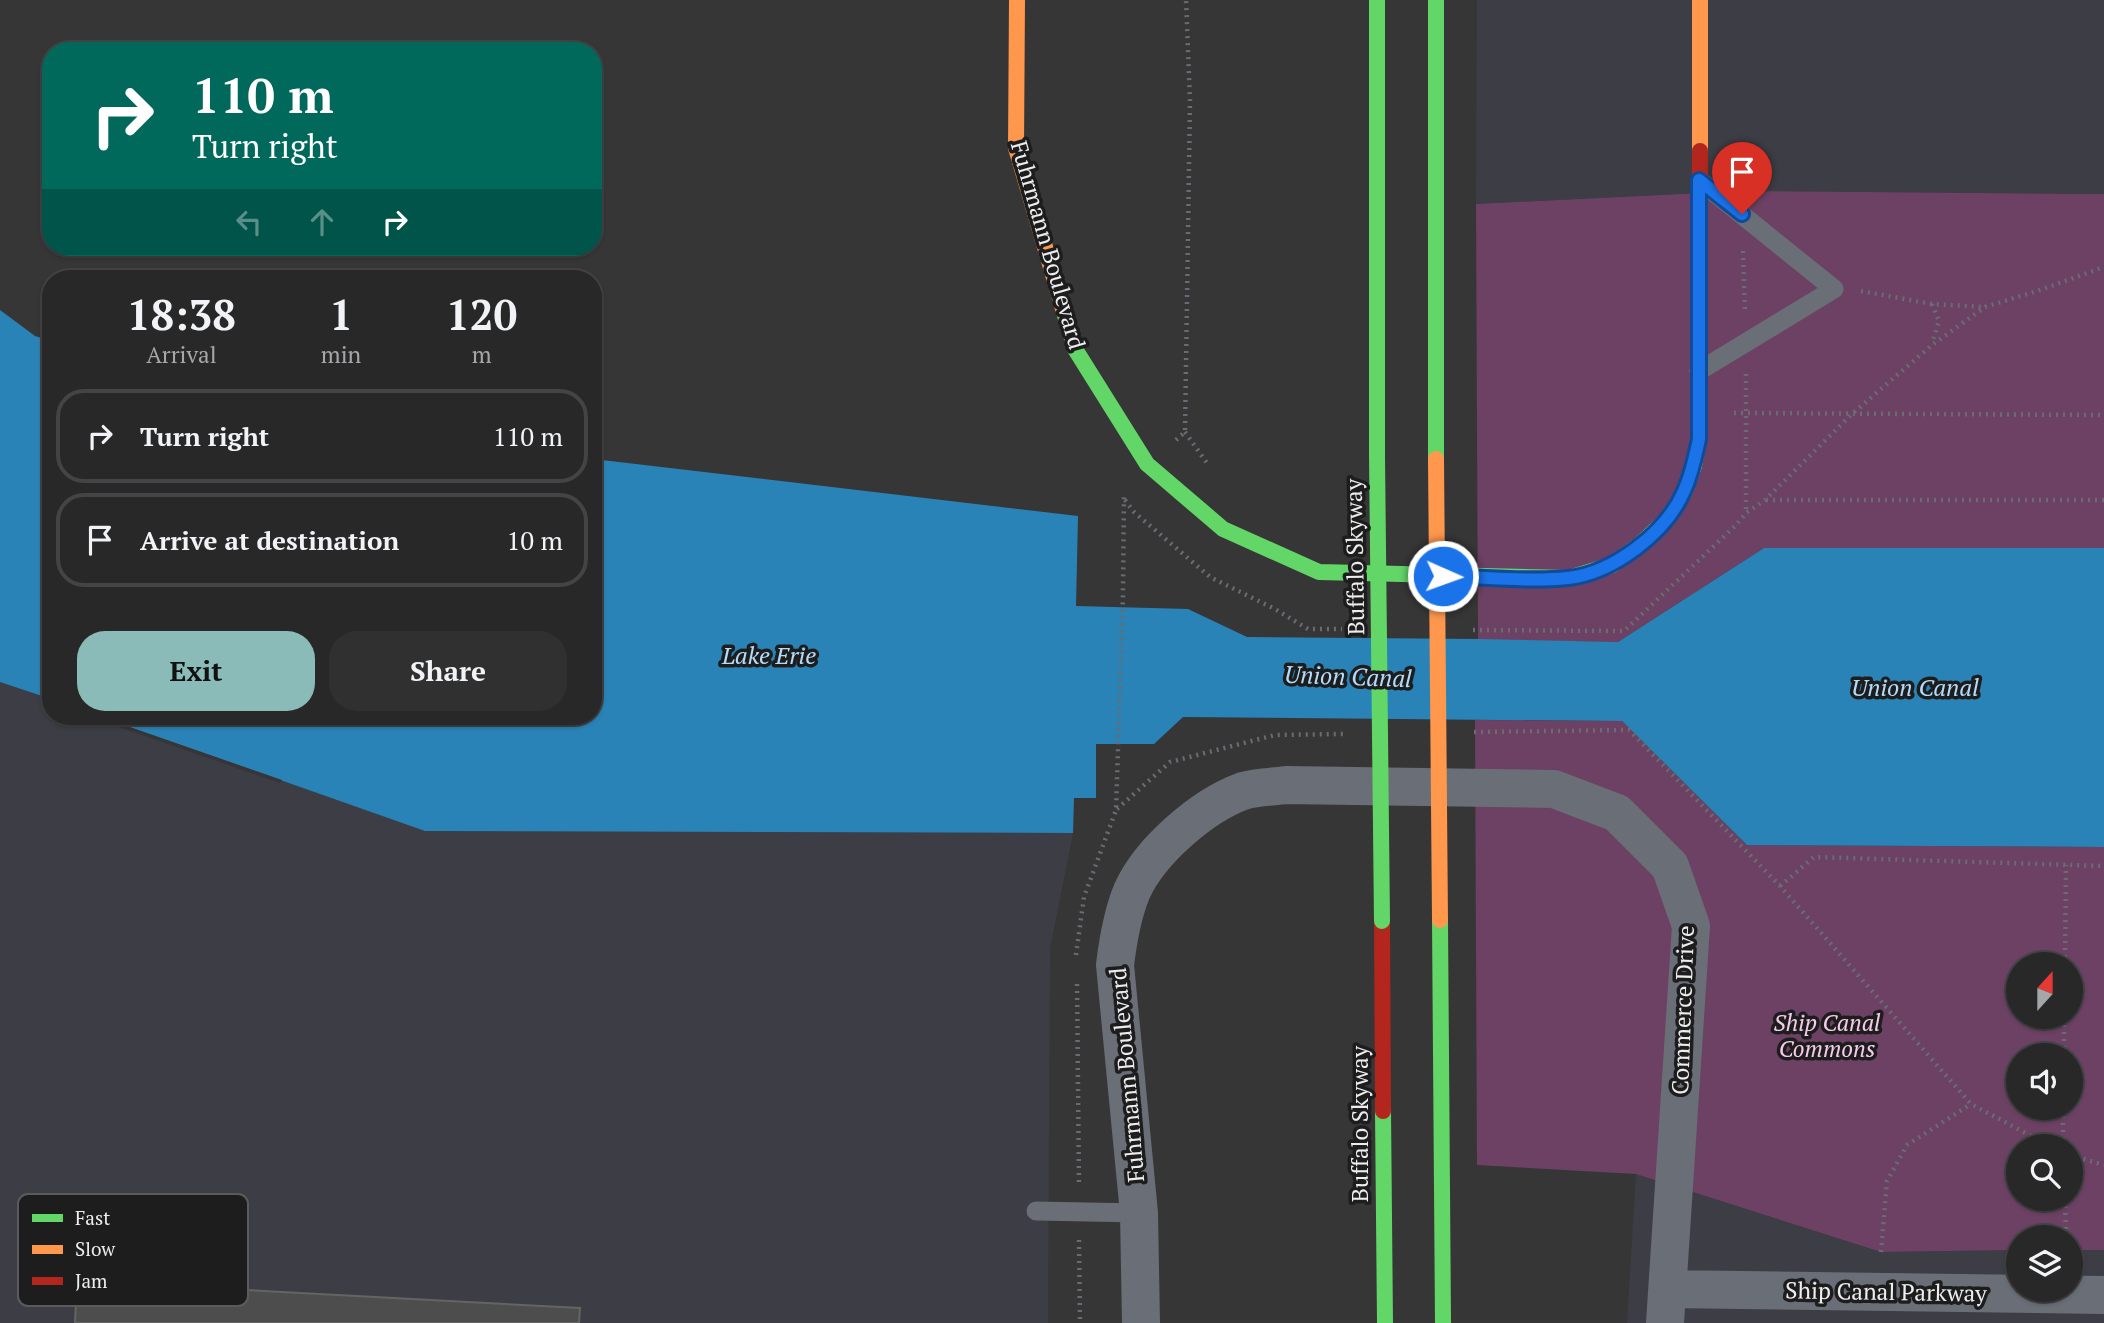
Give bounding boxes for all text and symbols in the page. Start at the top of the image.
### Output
text: 110 m [192,62,334,127]
icon: right [77,70,168,161]
text: Turn right [192,125,338,167]
street label: Fuhrmann Boulevard [1004,137,1093,353]
pin [1712,142,1772,214]
icon: arrive [1723,153,1761,191]
icon: left [230,203,268,241]
icon: ahead [303,203,341,241]
icon: right [376,203,414,241]
text: 18:38 [127,286,236,342]
text: 1 [329,286,353,342]
text: 120 [446,286,517,342]
text: Arrival [146,339,217,370]
text: min [321,339,361,370]
text: m [472,339,492,370]
icon: right [81,417,119,455]
text: Turn right [140,419,269,453]
text: 110 m [493,419,563,453]
street label: Buffalo Skyway [1338,478,1371,635]
icon: arrive [81,521,119,559]
text: Arrive at destination [140,523,399,557]
text: 10 m [507,523,563,557]
position arrow [1406,539,1480,613]
button: Exit [77,631,315,711]
button: Share [329,631,567,711]
water label: Lake Erie [721,639,816,671]
water label: Union Canal [1284,658,1413,694]
water label: Union Canal [1851,671,1979,703]
street label: Commerce Drive [1664,925,1701,1095]
north arrow [2006,952,2082,1029]
map controls [2006,952,2083,1302]
street label: Fuhrmann Boulevard [1102,966,1151,1184]
park label: Ship Canal Commons [1774,1007,1881,1064]
button: sound [2006,1043,2083,1120]
street label: Buffalo Skyway [1344,1045,1375,1202]
button: search [2006,1134,2083,1211]
legend [18,1194,248,1306]
text: Fast [75,1205,110,1230]
button: layers [2006,1225,2083,1302]
text: Slow [75,1236,116,1261]
text: Jam [75,1268,108,1293]
street label: Ship Canal Parkway [1785,1274,1987,1309]

